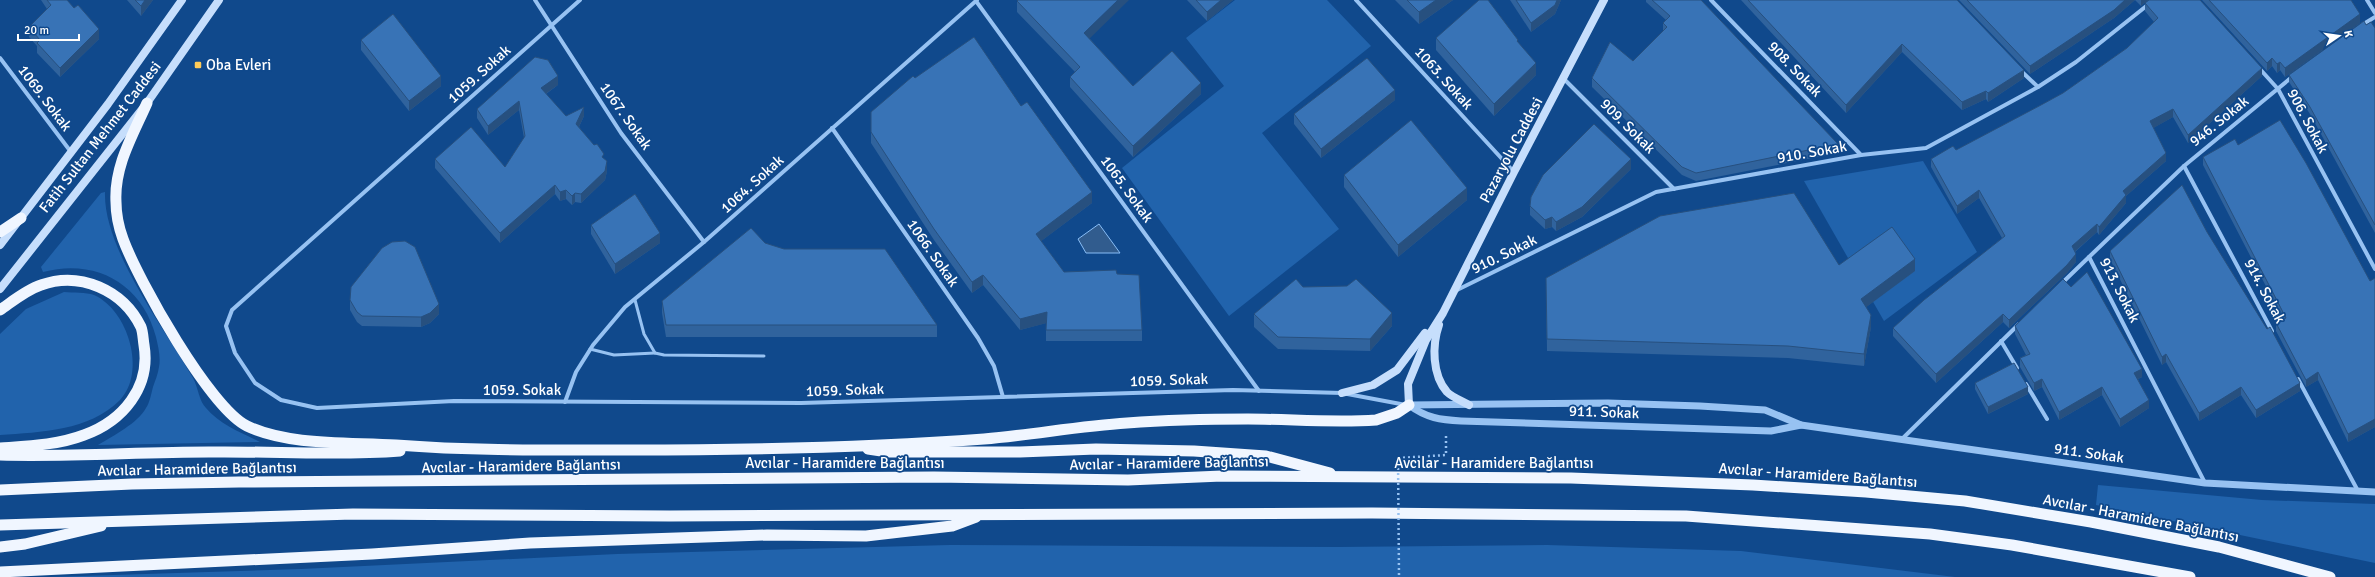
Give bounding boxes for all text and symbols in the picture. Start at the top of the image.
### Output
scale bar [18,16,79,42]
north arrow [2319,16,2359,56]
text: 20 m [24,23,49,38]
text: K [2341,29,2355,39]
street label: 908. Sokak [1764,37,1826,101]
street label: 1059. Sokak [444,41,515,107]
street label: 1063. Sokak [1411,43,1477,114]
place label: Oba Evleri [206,56,271,74]
street label: Fatih Sultan Mehmet Caddesi [35,58,165,216]
marker: Oba Evleri [193,60,203,70]
street label: 1069. Sokak [14,61,76,135]
street label: 1067. Sokak [596,79,656,154]
street label: 906. Sokak [2284,86,2333,157]
street label: 946. Sokak [2186,92,2252,150]
street label: Pazaryolu Caddesi [1476,94,1546,206]
street label: 909. Sokak [1597,95,1660,158]
street label: 910. Sokak [1776,137,1849,167]
street label: 1064. Sokak [717,151,788,217]
street label: 1065. Sokak [1097,152,1158,226]
street label: 1066. Sokak [903,216,963,291]
street label: 910. Sokak [1468,230,1540,278]
street label: 913. Sokak [2096,255,2144,326]
street label: 914. Sokak [2241,256,2290,327]
street label: 1059. Sokak [1129,370,1209,390]
street label: 1059. Sokak [805,380,885,400]
street label: 1059. Sokak [483,381,562,399]
street label: 911. Sokak [1569,402,1640,422]
street label: 911. Sokak [2053,439,2126,467]
street label: Avcılar - Haramidere Bağlantısı [1069,452,1269,474]
street label: Avcılar - Haramidere Bağlantısı [745,454,945,472]
street label: Avcılar - Haramidere Bağlantısı [1394,454,1594,472]
street label: Avcılar - Haramidere Bağlantısı [421,455,621,477]
street label: Avcılar - Haramidere Bağlantısı [97,458,297,480]
street label: Avcılar - Haramidere Bağlantısı [1718,459,1918,491]
street label: Avcılar - Haramidere Bağlantısı [2041,490,2241,546]

